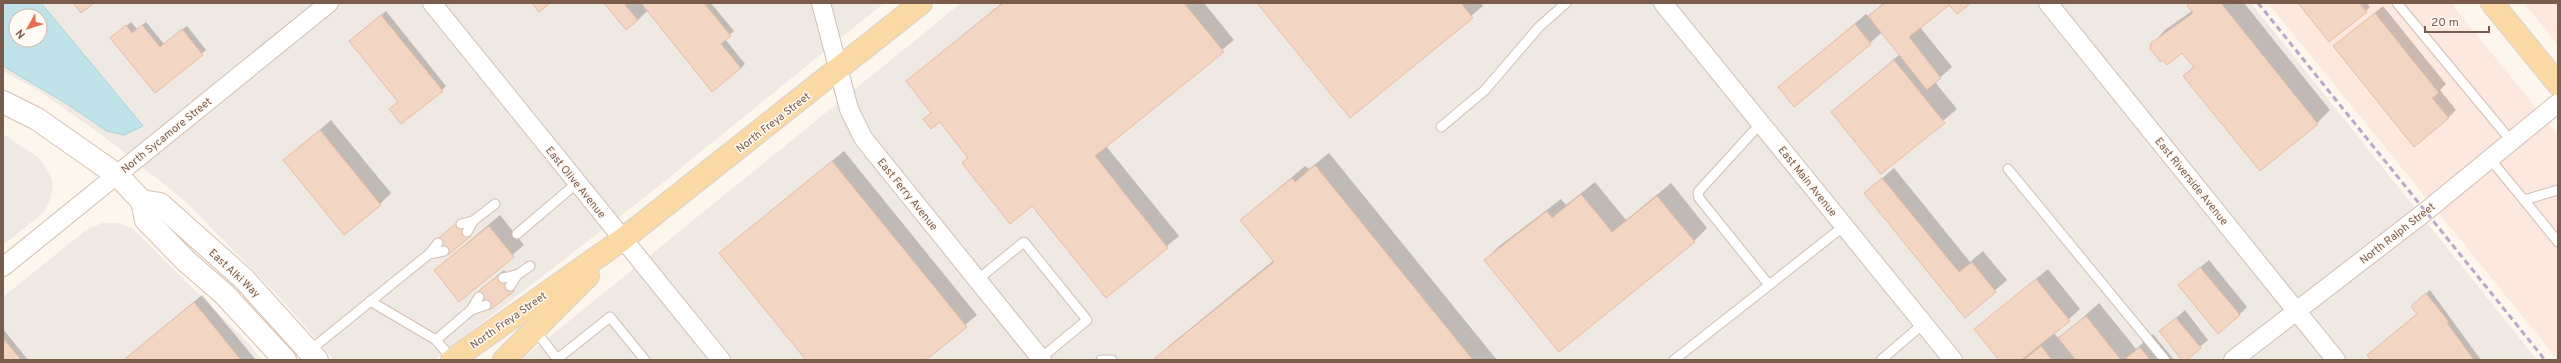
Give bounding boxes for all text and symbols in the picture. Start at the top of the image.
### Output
north arrow [8,8,48,48]
scale bar [2425,8,2489,34]
text: 20 m [2431,15,2459,31]
text: N [13,26,29,41]
street label: North Freya Street [734,89,814,156]
street label: North Sycamore Street [118,95,215,177]
street label: East Riverside Avenue [2151,135,2231,228]
street label: East Olive Avenue [542,144,608,221]
street label: East Main Avenue [1775,144,1840,220]
street label: East Ferry Avenue [874,156,941,234]
street label: North Ralph Street [2357,200,2438,268]
street label: East Alki Way [206,246,263,301]
street label: North Freya Street [468,289,550,352]

